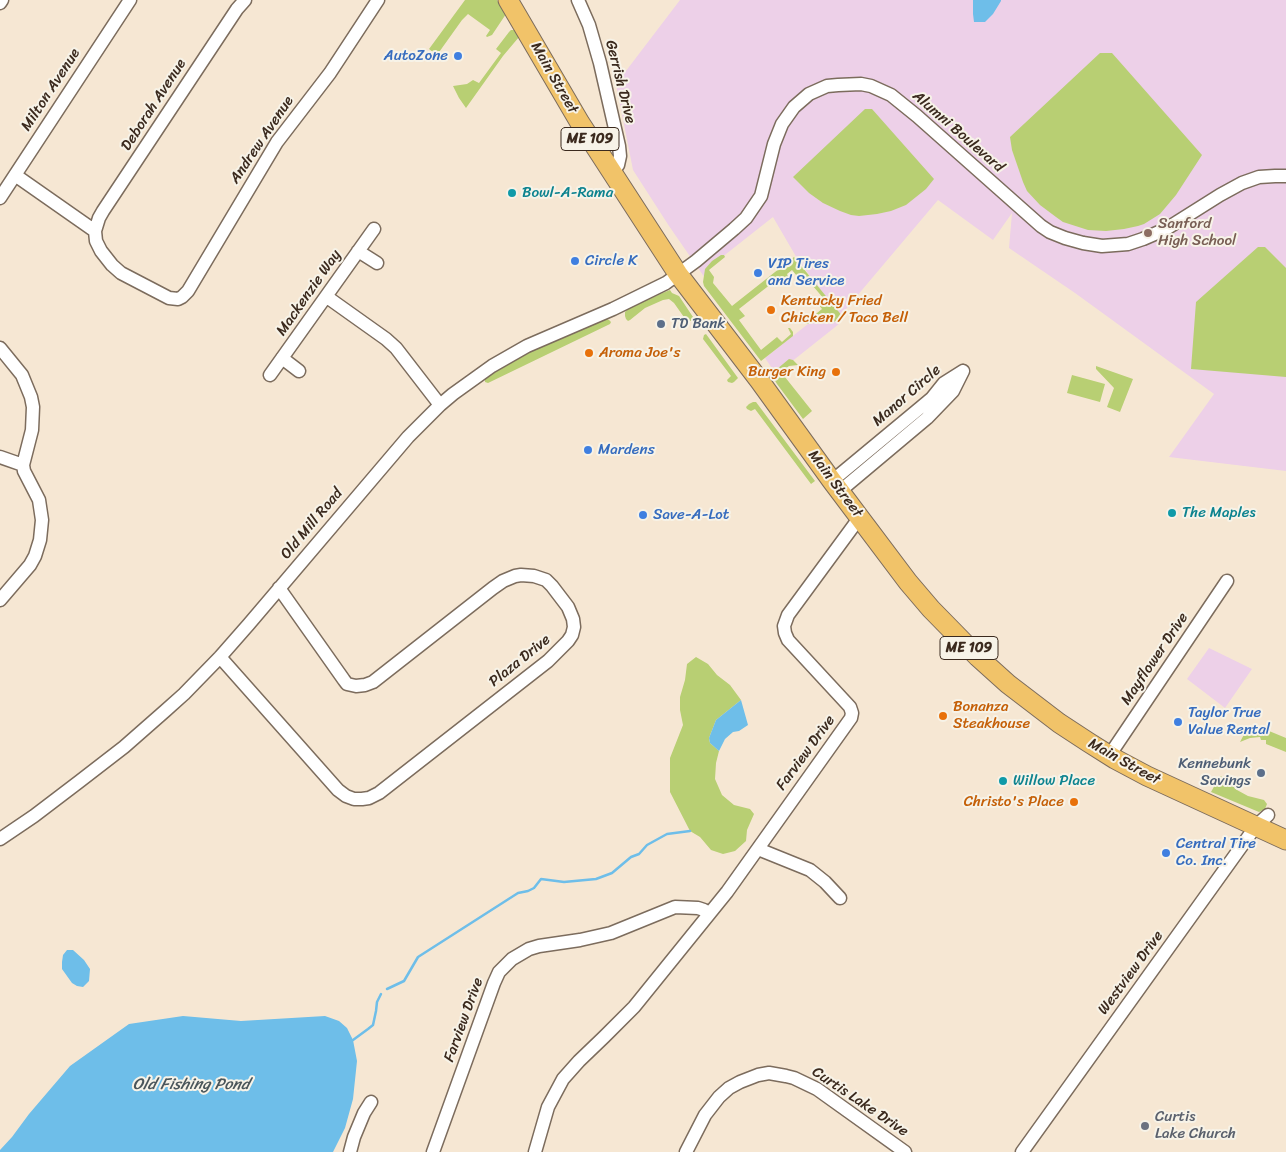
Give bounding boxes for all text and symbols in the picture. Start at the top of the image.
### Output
street label: Gerrish Drive [601,38,639,126]
street label: Main Street [526,39,582,117]
street label: Milton Avenue [18,45,84,135]
place label: AutoZone [384,47,448,65]
marker: AutoZone [452,50,464,62]
street label: Deborah Avenue [118,56,190,154]
street label: Alumni Boulevard [909,87,1007,177]
street label: Andrew Avenue [226,93,298,187]
road number: ME 109 [561,128,619,150]
place label: Bowl-A-Rama [522,184,613,202]
marker: Bowl-A-Rama [506,187,518,199]
place label: Sanford High School [1158,215,1236,250]
marker: Sanford High School [1142,227,1154,239]
street label: Mackenzie Way [273,247,345,339]
place label: Circle K [585,252,637,270]
marker: Circle K [569,255,581,267]
place label: VIP Tires and Service [768,255,845,290]
marker: VIP Tires and Service [752,267,764,279]
place label: Kentucky Fried Chicken / Taco Bell [781,292,908,327]
marker: Kentucky Fried Chicken / Taco Bell [765,304,777,316]
place label: TD Bank [671,315,725,333]
marker: TD Bank [655,318,667,330]
place label: Aroma Joe's [599,344,680,362]
marker: Aroma Joe's [583,347,595,359]
street label: Manor Circle [869,361,945,431]
place label: Burger King [748,363,826,381]
marker: Burger King [830,366,842,378]
place label: Mardens [598,441,655,459]
marker: Mardens [582,444,594,456]
street label: Main Street [804,447,866,521]
street label: Old Mill Road [277,485,347,563]
place label: The Maples [1182,504,1256,522]
place label: Save-A-Lot [653,506,729,524]
marker: The Maples [1166,507,1178,519]
marker: Save-A-Lot [637,509,649,521]
street label: Mayflower Drive [1117,609,1193,709]
street label: Plaza Drive [486,631,554,691]
road number: ME 109 [940,636,998,660]
place label: Bonanza Steakhouse [953,698,1030,733]
place label: Taylor True Value Rental [1188,704,1270,739]
marker: Bonanza Steakhouse [937,710,949,722]
street label: Farview Drive [773,712,839,794]
marker: Taylor True Value Rental [1172,716,1184,728]
street label: Main Street [1085,735,1163,789]
place label: Kennebunk Savings [1178,755,1251,790]
marker: Kennebunk Savings [1255,767,1267,779]
place label: Willow Place [1013,772,1095,790]
marker: Willow Place [997,775,1009,787]
place label: Christo's Place [964,793,1064,811]
marker: Christo's Place [1068,796,1080,808]
place label: Central Tire Co. Inc. [1176,835,1256,870]
marker: Central Tire Co. Inc. [1160,847,1172,859]
street label: Westview Drive [1095,928,1167,1018]
street label: Farview Drive [440,975,488,1065]
street label: Curtis Lake Drive [808,1063,912,1141]
water label: Old Fishing Pond [133,1075,249,1095]
place label: Curtis Lake Church [1155,1108,1236,1143]
marker: Curtis Lake Church [1139,1120,1151,1132]

